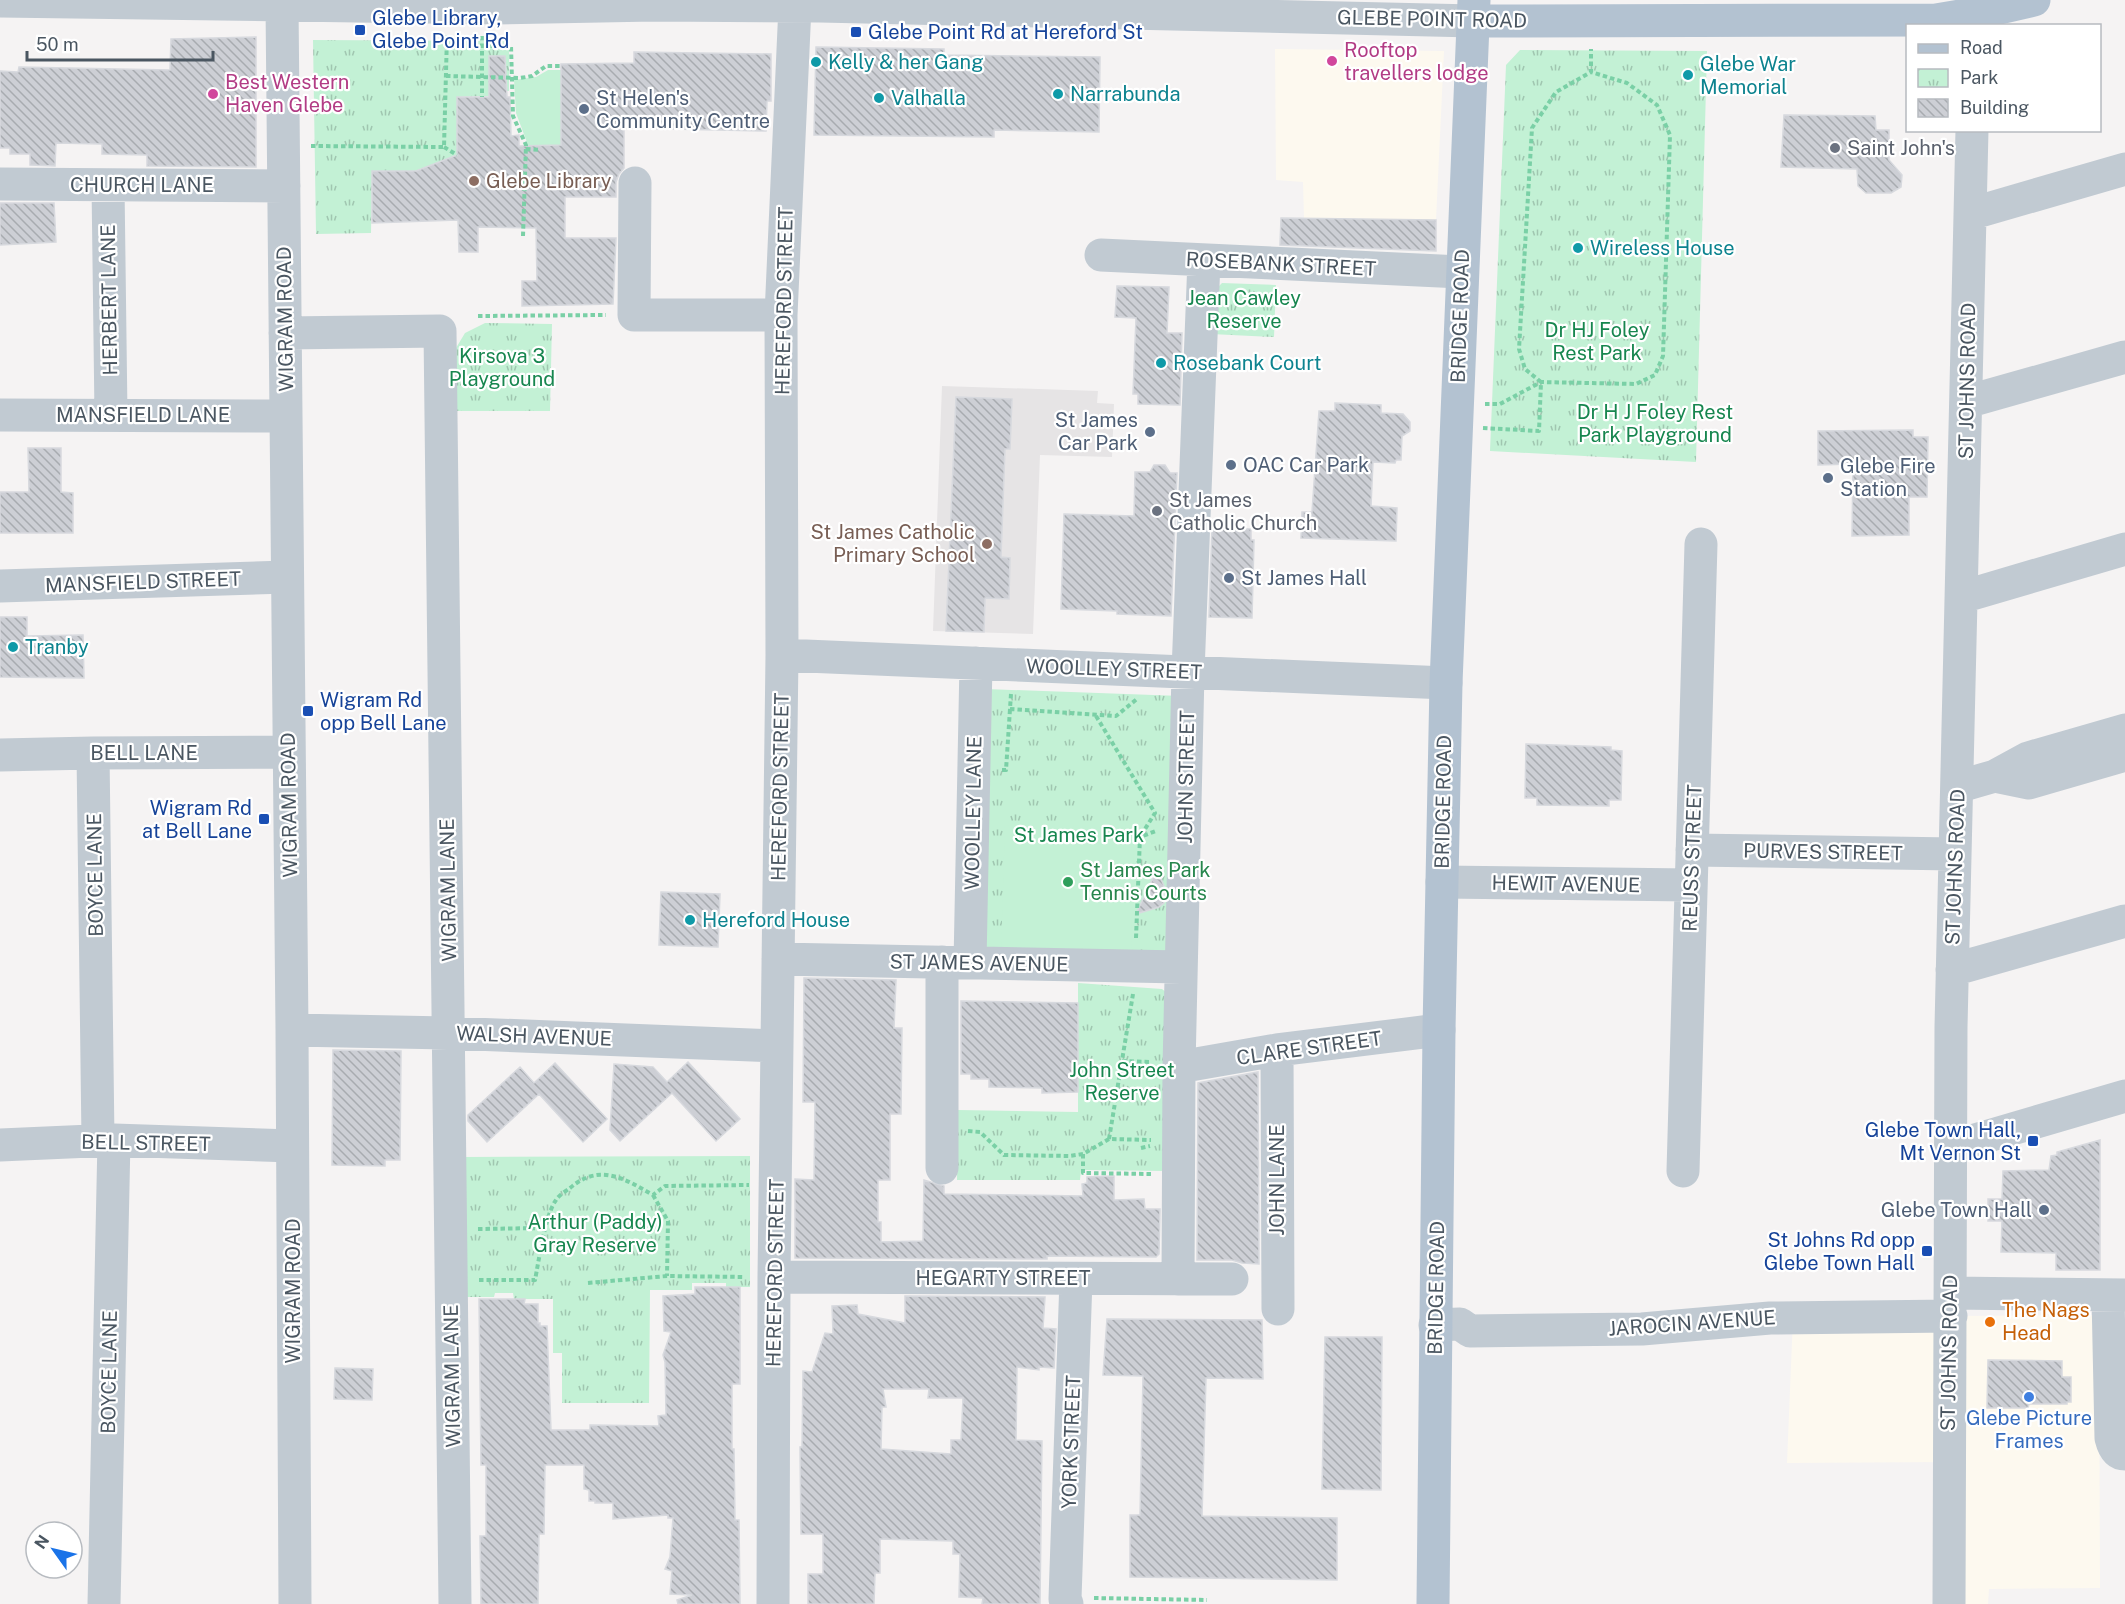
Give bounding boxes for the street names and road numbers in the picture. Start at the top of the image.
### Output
street label: GLEBE POINT ROAD [1337,5,1527,33]
street label: CHURCH LANE [70,173,214,197]
street label: HEREFORD STREET [770,206,798,395]
street label: HERBERT LANE [96,224,122,376]
street label: WIGRAM ROAD [272,246,298,392]
street label: ROSEBANK STREET [1185,247,1377,281]
street label: BRIDGE ROAD [1446,249,1474,383]
street label: ST JOHNS ROAD [1954,303,1980,459]
street label: MANSFIELD LANE [56,403,230,427]
street label: MANSFIELD STREET [44,567,242,597]
street label: WOOLLEY STREET [1025,654,1203,684]
street label: HEREFORD STREET [766,692,794,881]
street label: JOHN STREET [1173,710,1199,844]
street label: WIGRAM ROAD [276,732,302,878]
street label: BRIDGE ROAD [1430,735,1456,869]
street label: WOOLLEY LANE [960,736,986,890]
street label: BELL LANE [90,741,198,765]
street label: REUSS STREET [1677,784,1707,932]
street label: ST JOHNS ROAD [1940,788,1970,946]
street label: BOYCE LANE [82,813,108,937]
street label: WIGRAM LANE [435,818,461,962]
street label: PURVES STREET [1743,839,1903,865]
street label: HEWIT AVENUE [1492,871,1640,897]
street label: ST JAMES AVENUE [889,949,1069,977]
street label: WALSH AVENUE [456,1021,612,1051]
street label: CLARE STREET [1235,1026,1383,1070]
street label: JOHN LANE [1265,1124,1289,1236]
street label: BELL STREET [81,1130,211,1156]
street label: HEREFORD STREET [761,1178,789,1367]
street label: WIGRAM ROAD [281,1218,305,1364]
street label: BRIDGE ROAD [1423,1221,1449,1355]
street label: HEGARTY STREET [915,1266,1091,1290]
street label: ST JOHNS ROAD [1936,1275,1962,1431]
street label: WIGRAM LANE [439,1304,465,1448]
street label: JAROCIN AVENUE [1607,1305,1777,1341]
street label: BOYCE LANE [96,1310,122,1434]
street label: YORK STREET [1057,1375,1085,1509]

